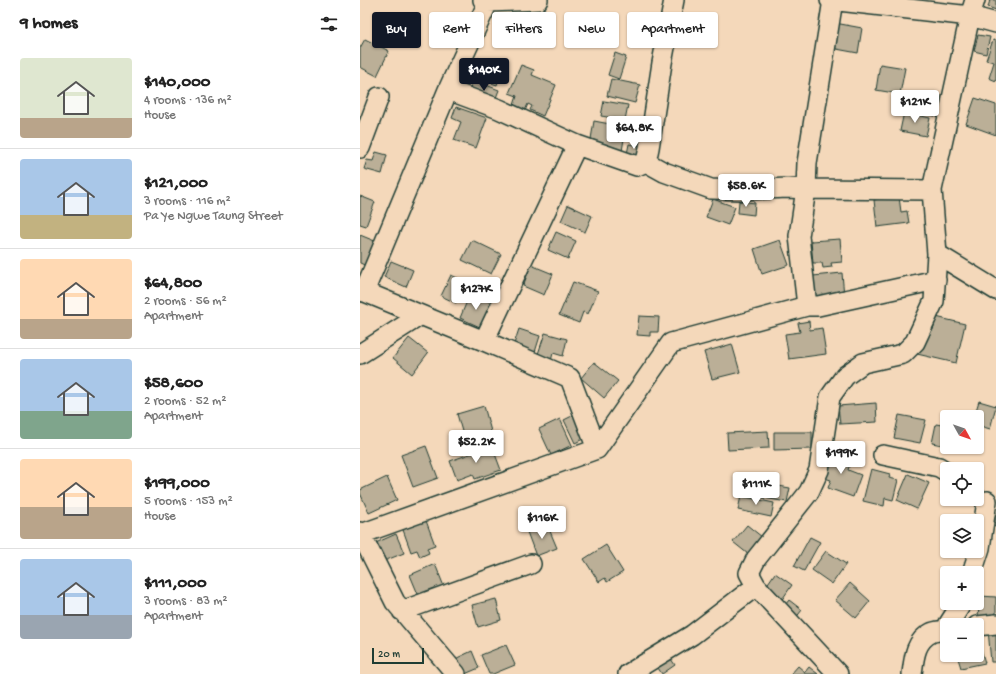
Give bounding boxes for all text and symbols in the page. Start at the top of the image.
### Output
chip: Buy [372,12,421,48]
chip: Rent [429,12,484,48]
chip: Filters [492,12,556,48]
chip: New [564,12,619,48]
chip: Apartment [627,12,718,48]
icon: filters [318,13,340,35]
text: 9 homes [20,14,78,34]
pin: $140K [456,58,512,92]
text: $140K [468,63,500,78]
text: $140,000 [144,73,211,93]
icon: home [52,74,100,122]
pin: $121K [887,90,943,124]
text: 4 rooms · 136 m² [144,93,232,108]
text: $121K [900,95,930,110]
text: House [144,108,176,123]
pin: $64.8K [601,116,667,150]
text: $64.8K [616,121,652,136]
text: $121,000 [144,174,208,194]
pin: $58.6K [713,174,779,208]
icon: home [52,175,100,223]
text: $58.6K [727,179,765,194]
text: 3 rooms · 116 m² [144,194,231,209]
text: Pa Ye Ngwe Taung Street [144,209,283,224]
text: $64,800 [144,274,202,294]
icon: home [52,275,100,323]
pin: $127K [448,277,504,311]
text: $127K [460,282,492,297]
text: 2 rooms · 56 m² [144,294,227,309]
text: Apartment [144,309,203,324]
text: $58,600 [144,374,203,394]
icon: home [52,375,100,423]
text: 2 rooms · 52 m² [144,394,226,409]
text: Apartment [144,409,203,424]
north arrow [940,410,984,454]
map controls [940,410,984,662]
pin: $52.2K [443,430,509,464]
text: $52.2K [458,435,494,450]
pin: $199K [813,441,869,475]
text: $199K [825,446,857,461]
button: locate [940,462,984,506]
pin: $111K [728,472,784,506]
text: $199,000 [144,474,210,494]
icon: home [52,475,100,523]
text: $111K [742,477,770,492]
text: 5 rooms · 153 m² [144,494,233,509]
pin: $116K [514,506,570,540]
text: House [144,509,176,524]
text: $116K [527,511,557,526]
button: layers [940,514,984,558]
button: + [940,566,984,610]
text: $111,000 [144,574,207,594]
icon: home [52,575,100,623]
text: 3 rooms · 83 m² [144,594,228,609]
text: Apartment [144,609,203,624]
button: − [940,618,984,662]
scale bar [372,646,424,665]
text: 20 m [378,649,400,661]

